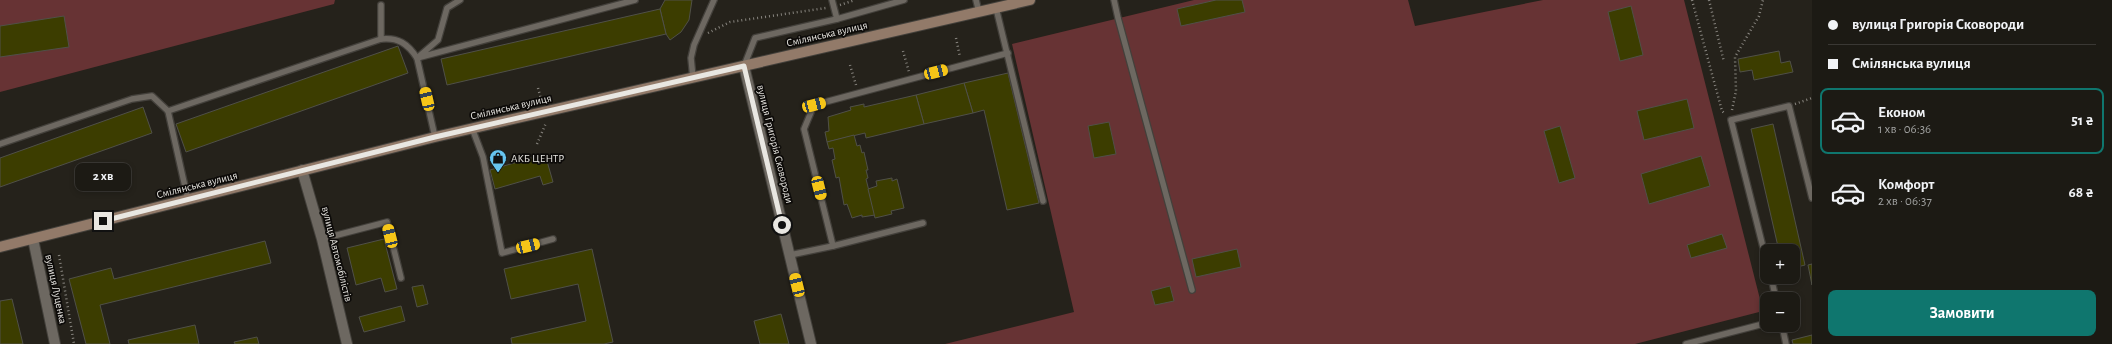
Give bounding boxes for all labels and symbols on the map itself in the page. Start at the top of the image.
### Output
street label: Смілянська вулиця [785,19,869,49]
car [923,63,949,81]
street label: вулиця Григорія Сковороди [755,84,795,204]
car [418,86,436,112]
street label: Смілянська вулиця [469,92,553,122]
car [801,96,827,114]
shop icon: АКБ ЦЕНТР [488,148,508,173]
place label: АКБ ЦЕНТР [511,153,564,164]
callout: 2 хв [75,163,131,191]
street label: Смілянська вулиця [155,170,239,200]
car [810,175,828,201]
street label: вулиця Автомобілістів [320,205,354,303]
route end [94,212,112,230]
route start [773,216,791,234]
car [381,223,399,249]
car [515,237,541,255]
street label: вулиця Луценка [43,253,69,325]
car [788,272,806,298]

